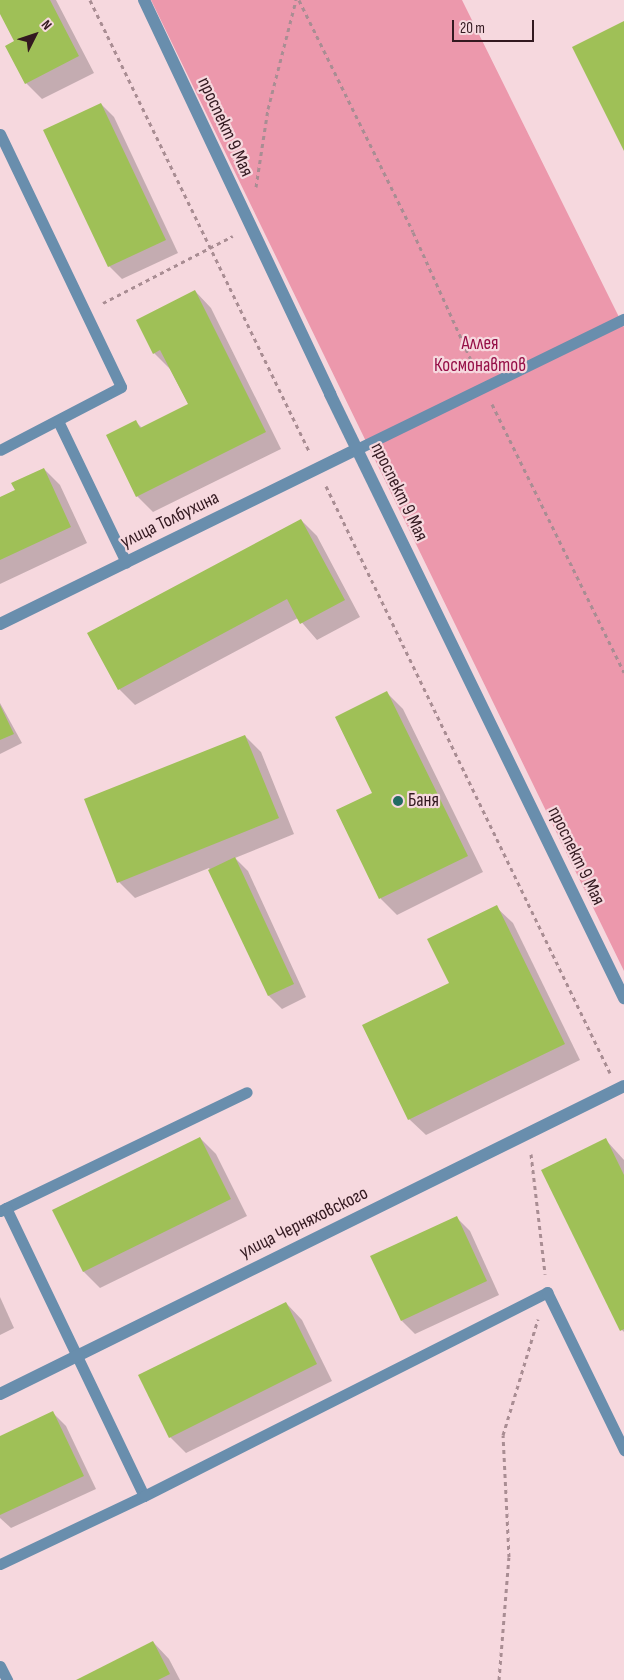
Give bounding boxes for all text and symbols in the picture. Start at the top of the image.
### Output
north arrow [10,10,60,60]
scale bar [454,10,536,42]
text: N [38,16,56,33]
text: 20 m [460,19,485,38]
street label: проспект 9 Мая [192,74,258,180]
park label: Аллея Космонавтов [434,333,526,377]
street label: проспект 9 Мая [365,439,433,545]
street label: улица Толбухина [117,486,223,554]
place label: Баня [408,790,439,812]
marker: Баня [392,795,404,807]
street label: проспект 9 Мая [542,803,610,909]
street label: улица Черняховского [236,1182,372,1264]

